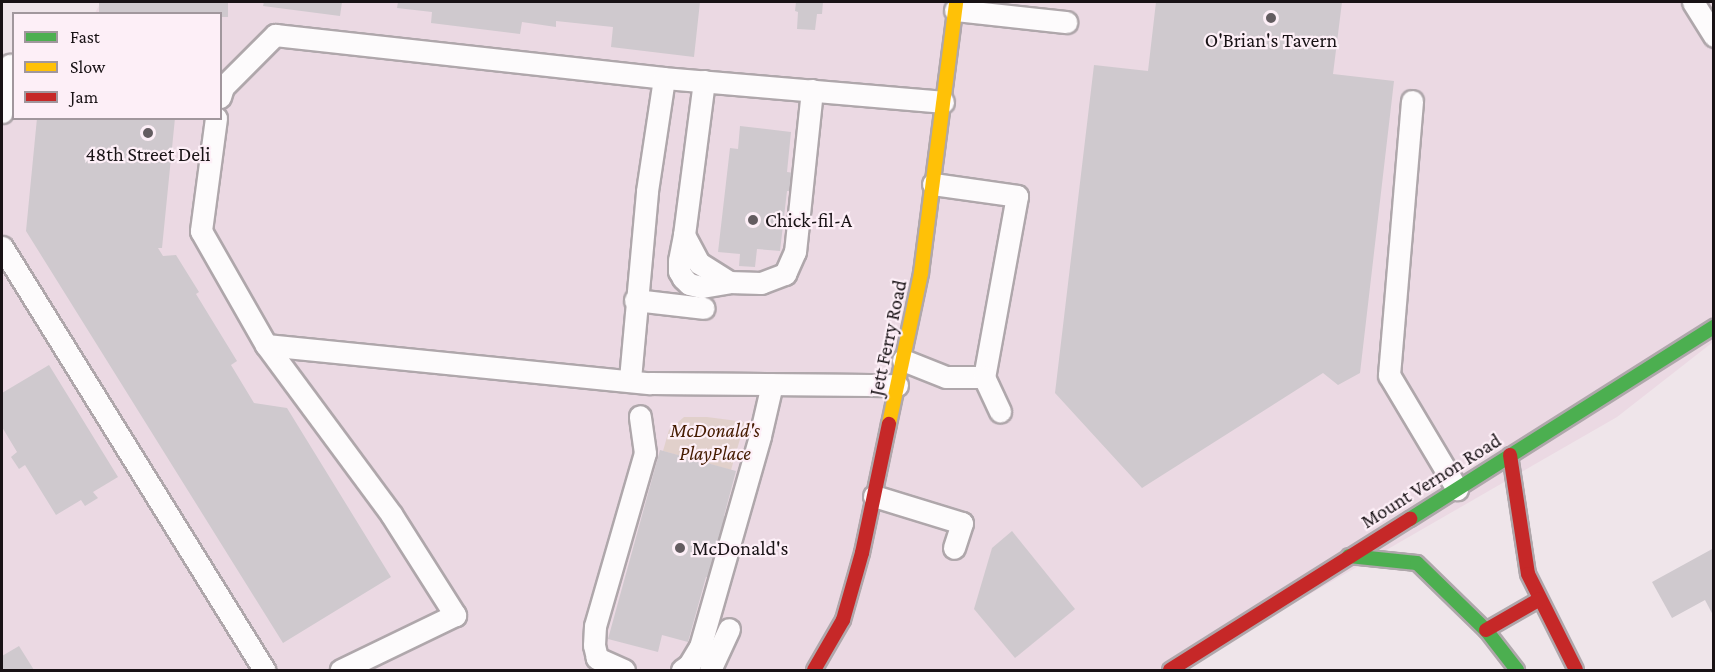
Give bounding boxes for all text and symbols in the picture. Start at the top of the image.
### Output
marker: O'Brian's Tavern [1264,11,1278,25]
legend [12,12,222,120]
text: Fast [70,27,100,47]
place label: O'Brian's Tavern [1205,28,1337,52]
text: Slow [70,57,105,77]
text: Jam [70,87,98,107]
marker: 48th Street Deli [141,126,155,140]
place label: 48th Street Deli [85,142,211,166]
place label: Chick-fil-A [765,208,852,232]
marker: Chick-fil-A [746,213,760,227]
street label: Jett Ferry Road [864,278,912,398]
park label: McDonald's PlayPlace [670,418,760,465]
street label: Mount Vernon Road [1357,428,1505,534]
place label: McDonald's [692,536,788,560]
marker: McDonald's [673,541,687,555]

